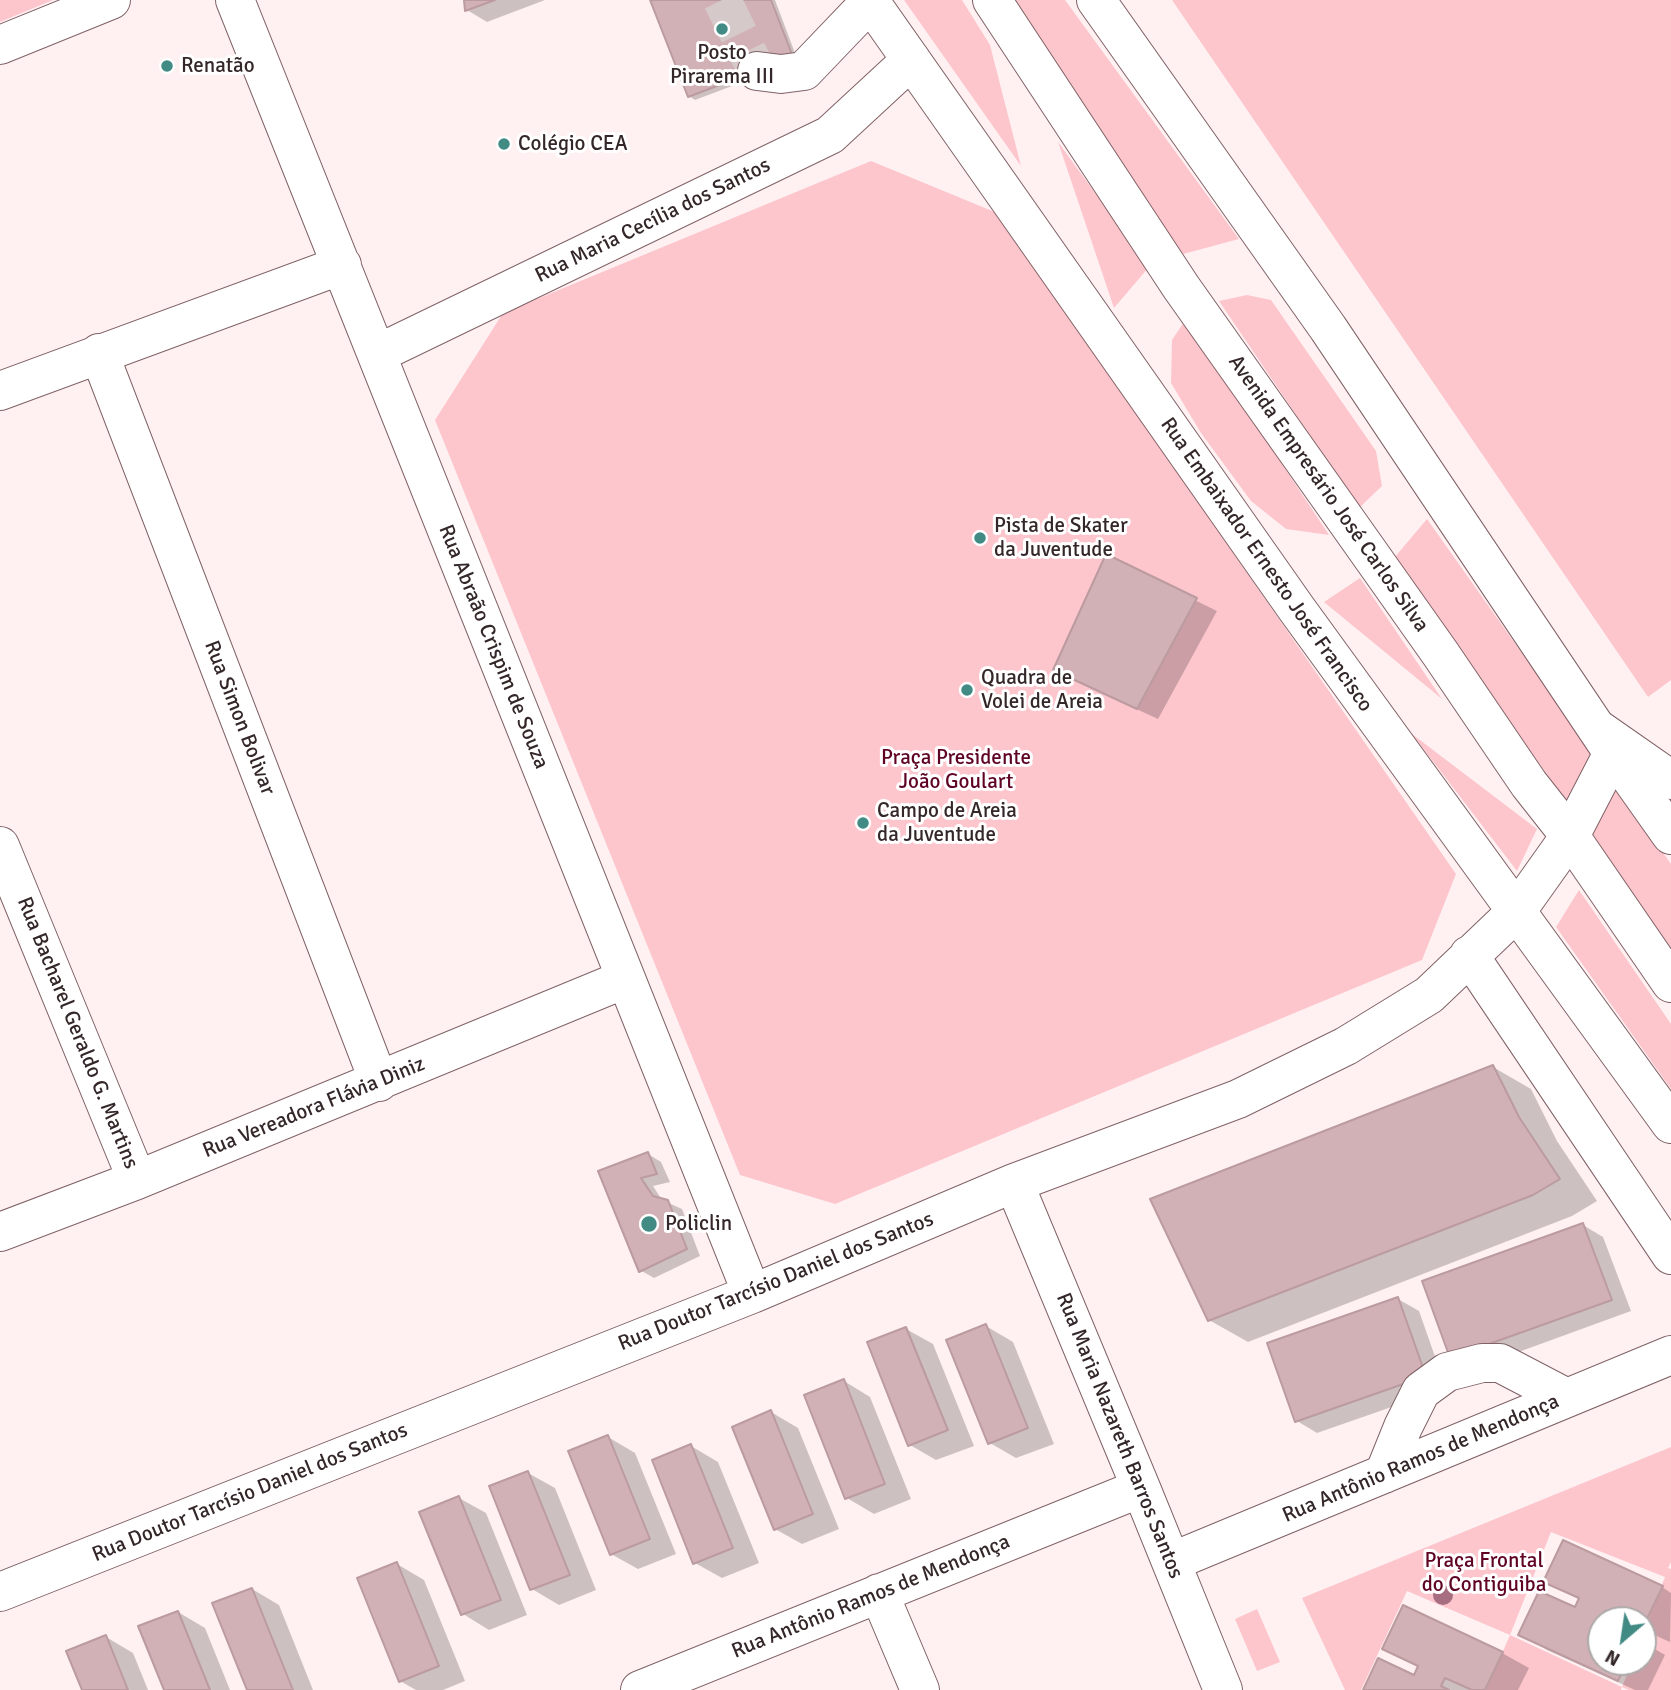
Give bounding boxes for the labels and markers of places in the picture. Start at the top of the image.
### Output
marker: Posto Pirarema III [714,21,730,37]
place label: Posto Pirarema III [670,40,774,90]
place label: Renatão [181,53,255,79]
marker: Renatão [159,58,175,74]
place label: Colégio CEA [518,131,628,157]
marker: Colégio CEA [496,136,512,152]
place label: Pista de Skater da Juventude [994,513,1128,563]
marker: Pista de Skater da Juventude [972,530,988,546]
place label: Quadra de Volei de Areia [981,665,1103,715]
marker: Quadra de Volei de Areia [959,682,975,698]
place label: Campo de Areia da Juventude [877,798,1017,848]
marker: Campo de Areia da Juventude [855,815,871,831]
place label: Policlin [665,1211,732,1237]
marker: Policlin [639,1214,659,1234]

